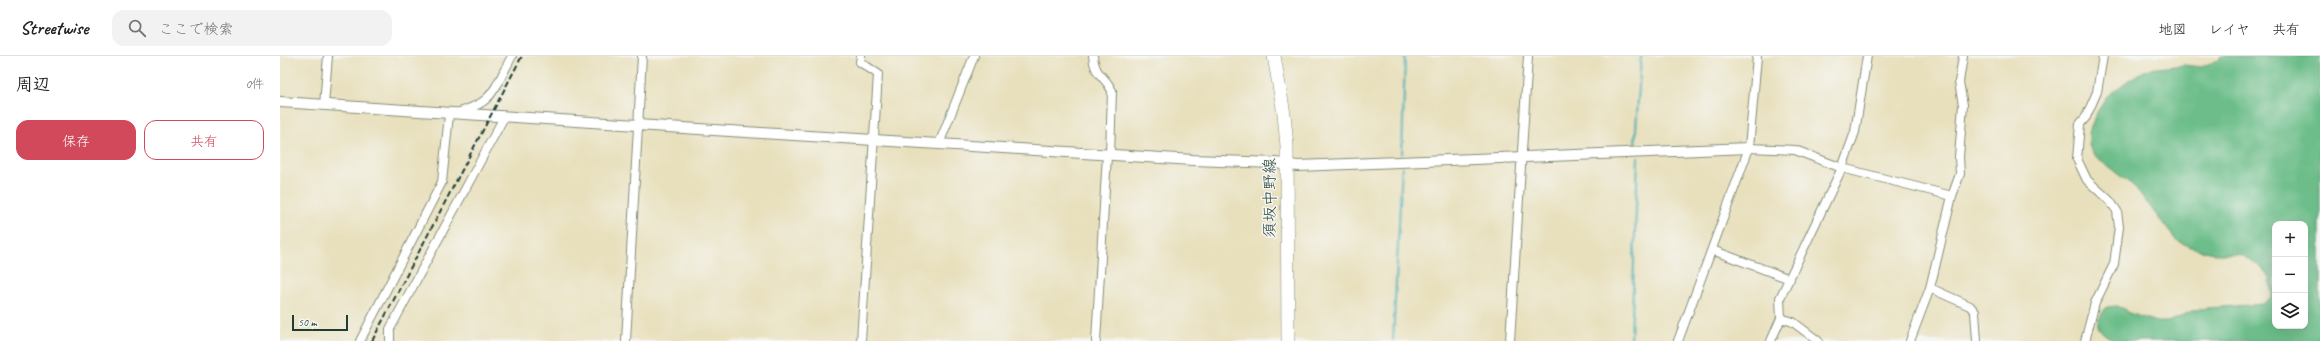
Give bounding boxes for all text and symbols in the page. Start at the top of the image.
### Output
search box [112,10,392,46]
text: Streetwise [20,16,88,40]
icon: search [126,17,148,39]
text: ここで検索 [158,20,233,39]
text: 地図 [2159,21,2187,38]
text: レイヤ [2209,21,2250,38]
text: 共有 [2272,21,2300,38]
text: 周辺 [16,74,50,95]
text: 0件 [245,76,264,92]
button: 保存 [16,120,136,160]
button: 共有 [144,120,264,160]
street label: 須坂中野線 [1260,158,1280,238]
map controls [2272,221,2308,329]
button: + [2272,221,2308,257]
button: − [2272,257,2308,293]
button: layers [2272,293,2308,329]
scale bar [292,313,348,332]
text: 50 m [298,315,317,329]

